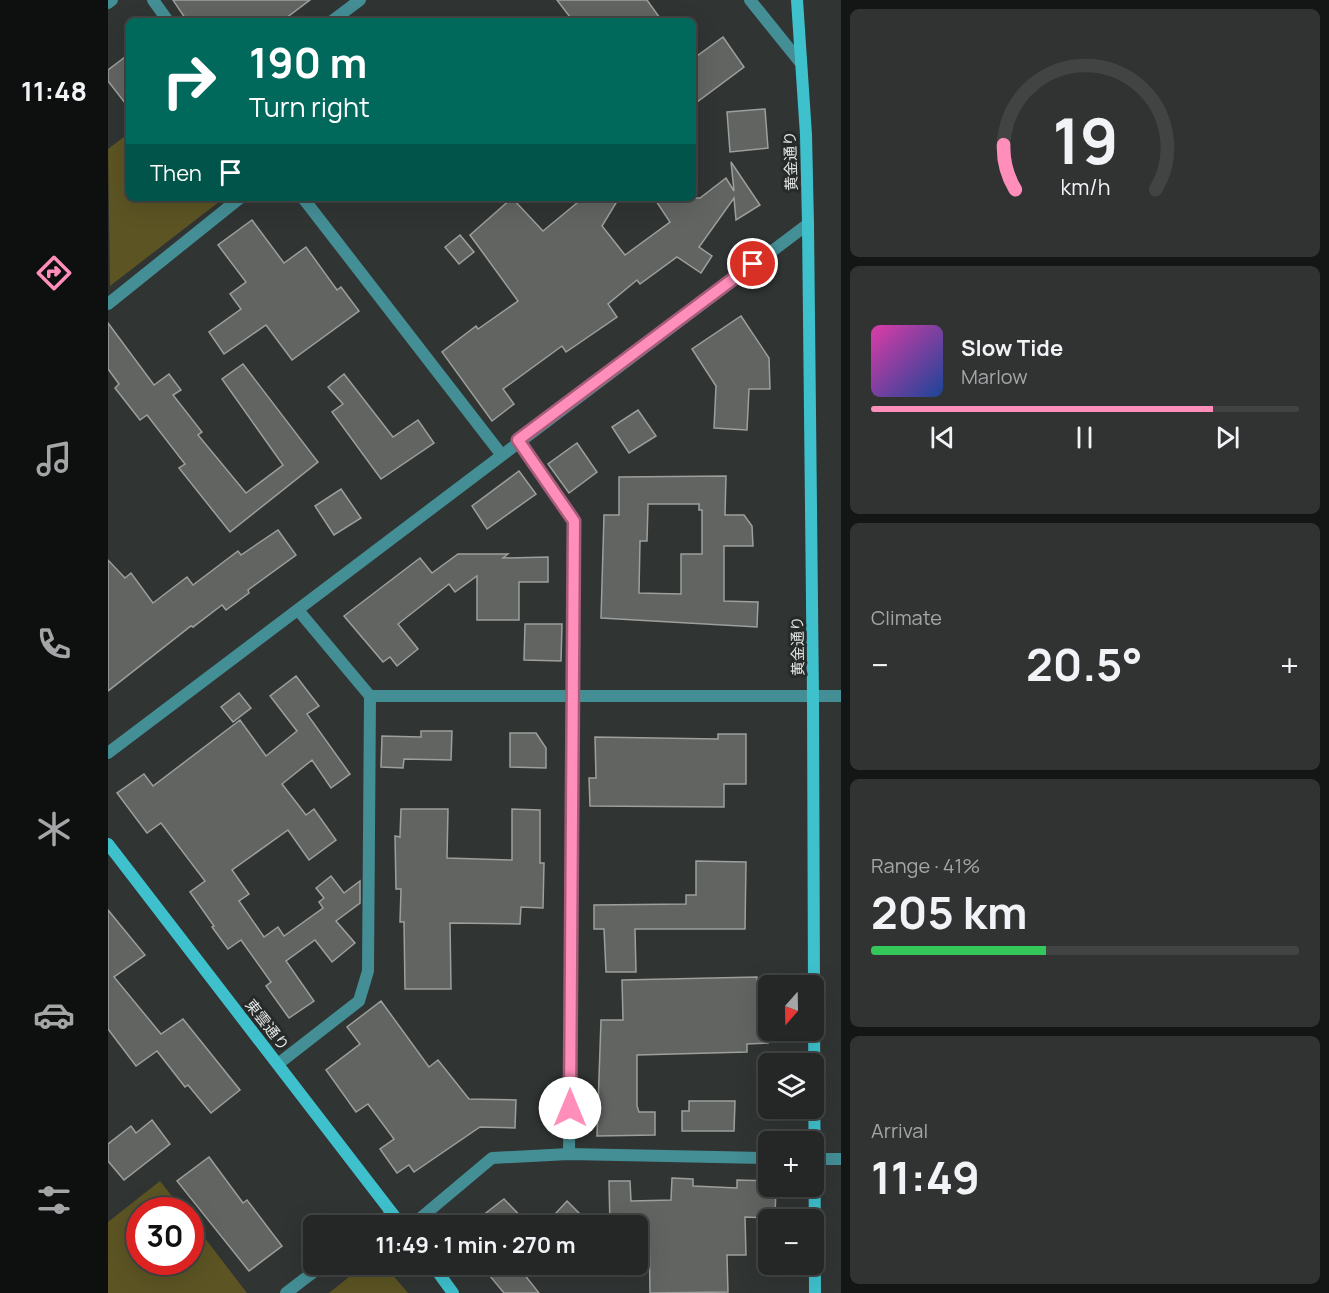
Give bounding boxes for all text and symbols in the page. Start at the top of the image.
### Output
text: 190 m [249,33,367,91]
icon: right [150,42,228,120]
text: 11:48 [21,72,87,109]
text: Turn right [249,88,370,125]
text: 19 [1052,97,1118,183]
street label: 黄金通り [779,131,802,191]
icon: arrive [214,156,247,189]
text: Then [150,158,202,188]
text: km/h [1060,172,1110,201]
pin [727,238,778,289]
icon: arrive [736,247,769,280]
icon: directions [33,252,75,294]
text: Slow Tide [961,333,1063,363]
text: Marlow [961,363,1028,390]
icon: previous [926,421,959,454]
icon: pause [1068,421,1101,454]
icon: next [1211,421,1244,454]
icon: music [33,438,75,480]
text: Climate [871,604,942,631]
street label: 黄金通り [786,616,809,676]
icon: phone [33,623,75,665]
text: 20.5° [1026,633,1143,695]
text: − [871,642,889,687]
text: + [1280,642,1299,687]
icon: climate [33,808,75,850]
text: Range · 41% [871,852,980,879]
text: 205 km [871,881,1027,943]
north arrow [758,975,824,1041]
map controls [758,975,824,1275]
icon: car [33,994,75,1036]
street label: 東雲通り [241,995,294,1055]
button: layers [758,1053,824,1119]
position arrow [538,1076,602,1140]
text: Arrival [871,1117,928,1144]
button: + [758,1131,824,1197]
text: 11:49 [871,1146,980,1208]
icon: filters [33,1179,75,1221]
speed limit sign: 30 [126,1197,204,1275]
button: − [758,1209,824,1275]
text: 11:49 · 1 min · 270 m [376,1230,575,1260]

